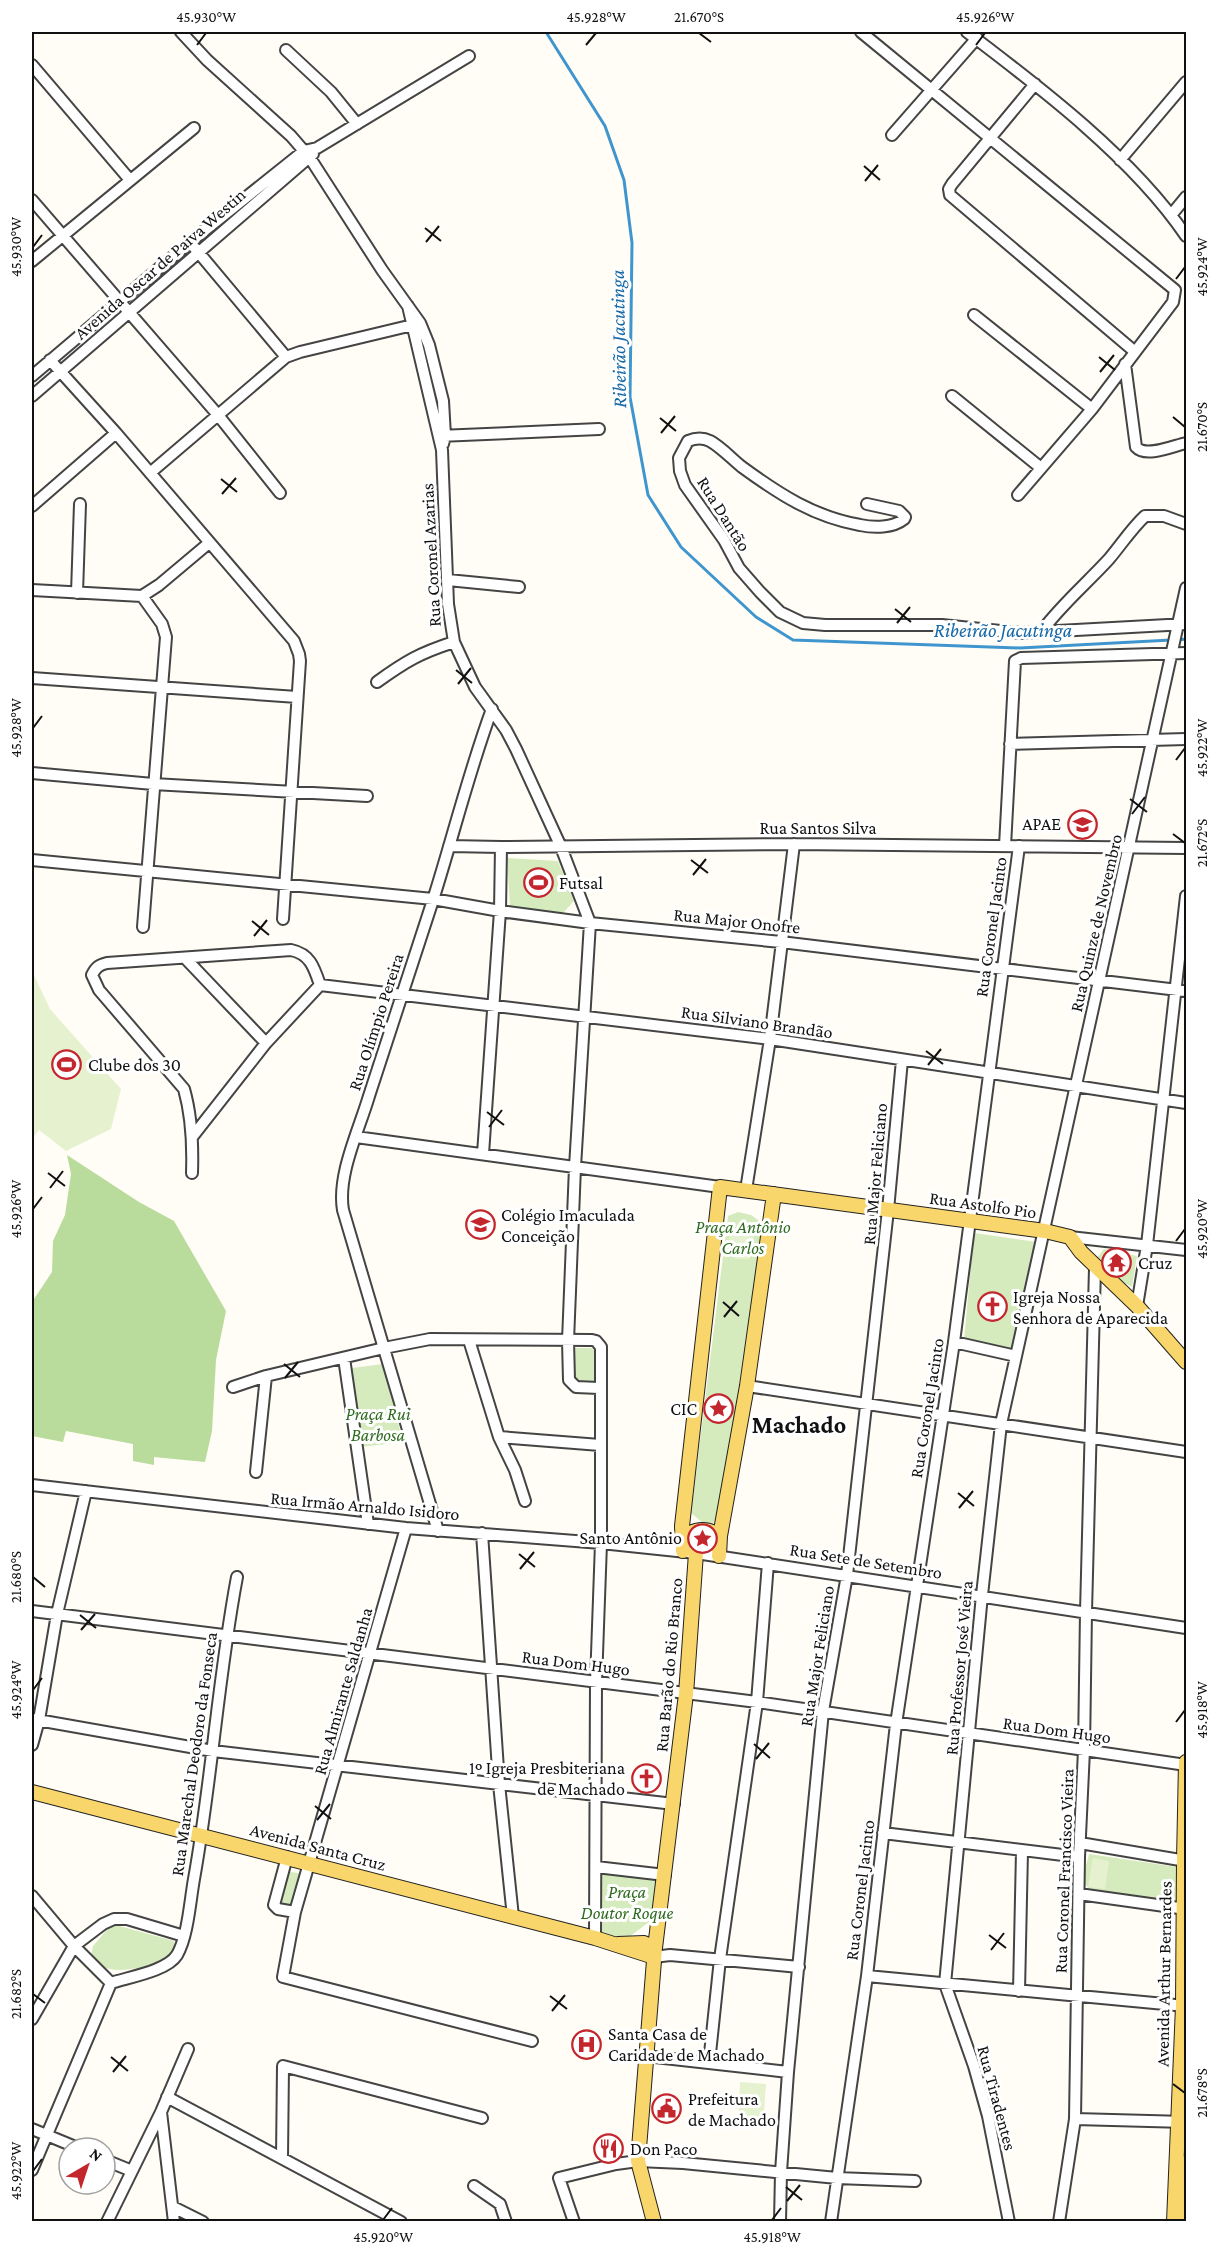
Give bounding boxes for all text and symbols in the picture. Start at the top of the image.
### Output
text: 45.930°W [176,9,236,25]
text: 45.928°W [566,9,626,25]
text: 21.670°S [674,9,724,25]
text: 45.926°W [956,9,1015,25]
street label: Avenida Oscar de Paiva Westin [71,184,250,344]
text: 45.930°W [8,217,24,277]
text: 45.924°W [1194,237,1210,297]
water label: Ribeirão Jacutinga [606,270,631,408]
text: 21.670°S [1194,402,1210,452]
street label: Rua Dantão [693,473,755,555]
street label: Rua Coronel Azarias [417,483,445,627]
water label: Ribeirão Jacutinga [934,619,1072,642]
text: 45.928°W [8,698,24,758]
text: 45.922°W [1194,719,1210,777]
school or university icon: APAE [1066,808,1098,840]
place label: APAE [1022,814,1061,834]
street label: Rua Santos Silva [760,818,877,838]
text: 21.672°S [1194,819,1210,867]
street label: Rua Quinze de Novembro [1066,832,1126,1014]
street label: Rua Coronel Jacinto [971,856,1011,998]
sports icon: Futsal [522,867,554,899]
place label: Futsal [559,873,603,893]
street label: Rua Major Onofre [673,904,801,939]
street label: Rua Olímpio Pereira [344,951,408,1093]
street label: Rua Silviano Brandão [680,1001,834,1043]
sports icon: Clube dos 30 [51,1049,83,1081]
place label: Clube dos 30 [88,1055,181,1075]
street label: Rua Major Feliciano [859,1102,892,1246]
text: 45.926°W [8,1179,24,1238]
street label: Rua Astolfo Pio [928,1188,1038,1222]
text: 45.920°W [1194,1199,1210,1259]
place label: Colégio Imaculada Conceição [501,1205,635,1246]
school or university icon: Colégio Imaculada Conceição [464,1209,496,1241]
park label: Praça Antônio Carlos [695,1217,791,1258]
temple icon: Cruz [1101,1247,1133,1279]
place label: Cruz [1138,1253,1173,1273]
place label: Igreja Nossa Senhora de Aparecida [1013,1287,1168,1328]
church icon: Igreja Nossa Senhora de Aparecida [976,1291,1008,1323]
street label: Rua Coronel Jacinto [906,1337,948,1479]
place icon: CIC [702,1393,734,1425]
place label: CIC [670,1399,697,1419]
park label: Praça Rui Barbosa [345,1404,411,1445]
district label: Machado [752,1411,846,1438]
street label: Rua Irmão Arnaldo Isidoro [270,1488,460,1524]
place icon: Santo Antônio [687,1522,719,1554]
place label: Santo Antônio [579,1528,682,1548]
street label: Rua Sete de Setembro [788,1539,944,1583]
text: 21.680°S [8,1551,24,1603]
street label: Rua Barão do Rio Branco [651,1577,687,1753]
street label: Rua Professor José Vieira [941,1580,977,1756]
street label: Rua Major Feliciano [796,1584,839,1728]
street label: Rua Almirante Saldanha [310,1605,376,1777]
street label: Rua Marechal Deodoro da Fonseca [167,1631,221,1877]
street label: Rua Dom Hugo [521,1646,631,1680]
text: 45.924°W [8,1660,24,1720]
text: 45.918°W [1194,1681,1210,1739]
street label: Rua Dom Hugo [1002,1713,1112,1747]
place label: 1º Igreja Presbiteriana de Machado [469,1758,625,1799]
church icon: 1º Igreja Presbiteriana de Machado [630,1762,662,1794]
street label: Rua Coronel Francisco Vieira [1050,1768,1078,1974]
street label: Avenida Santa Cruz [248,1819,388,1875]
street label: Rua Coronel Jacinto [841,1819,879,1961]
street label: Avenida Arthur Bernardes [1152,1881,1176,2067]
park label: Praça Doutor Roque [581,1882,674,1923]
text: 21.682°S [8,1969,24,2019]
place label: Santa Casa de Caridade de Machado [608,2024,764,2065]
hospital icon: Santa Casa de Caridade de Machado [571,2028,603,2060]
street label: Rua Tiradentes [973,2043,1021,2153]
text: 21.678°S [1194,2068,1210,2118]
place label: Prefeitura de Machado [688,2089,776,2130]
public building icon: Prefeitura de Machado [651,2093,683,2125]
restaurant icon: Don Paco [593,2133,625,2165]
north arrow [57,2136,117,2196]
place label: Don Paco [630,2139,697,2159]
text: 45.922°W [8,2142,24,2200]
text: N [87,2145,106,2165]
text: 45.920°W [353,2229,413,2245]
text: 45.918°W [743,2229,801,2245]

